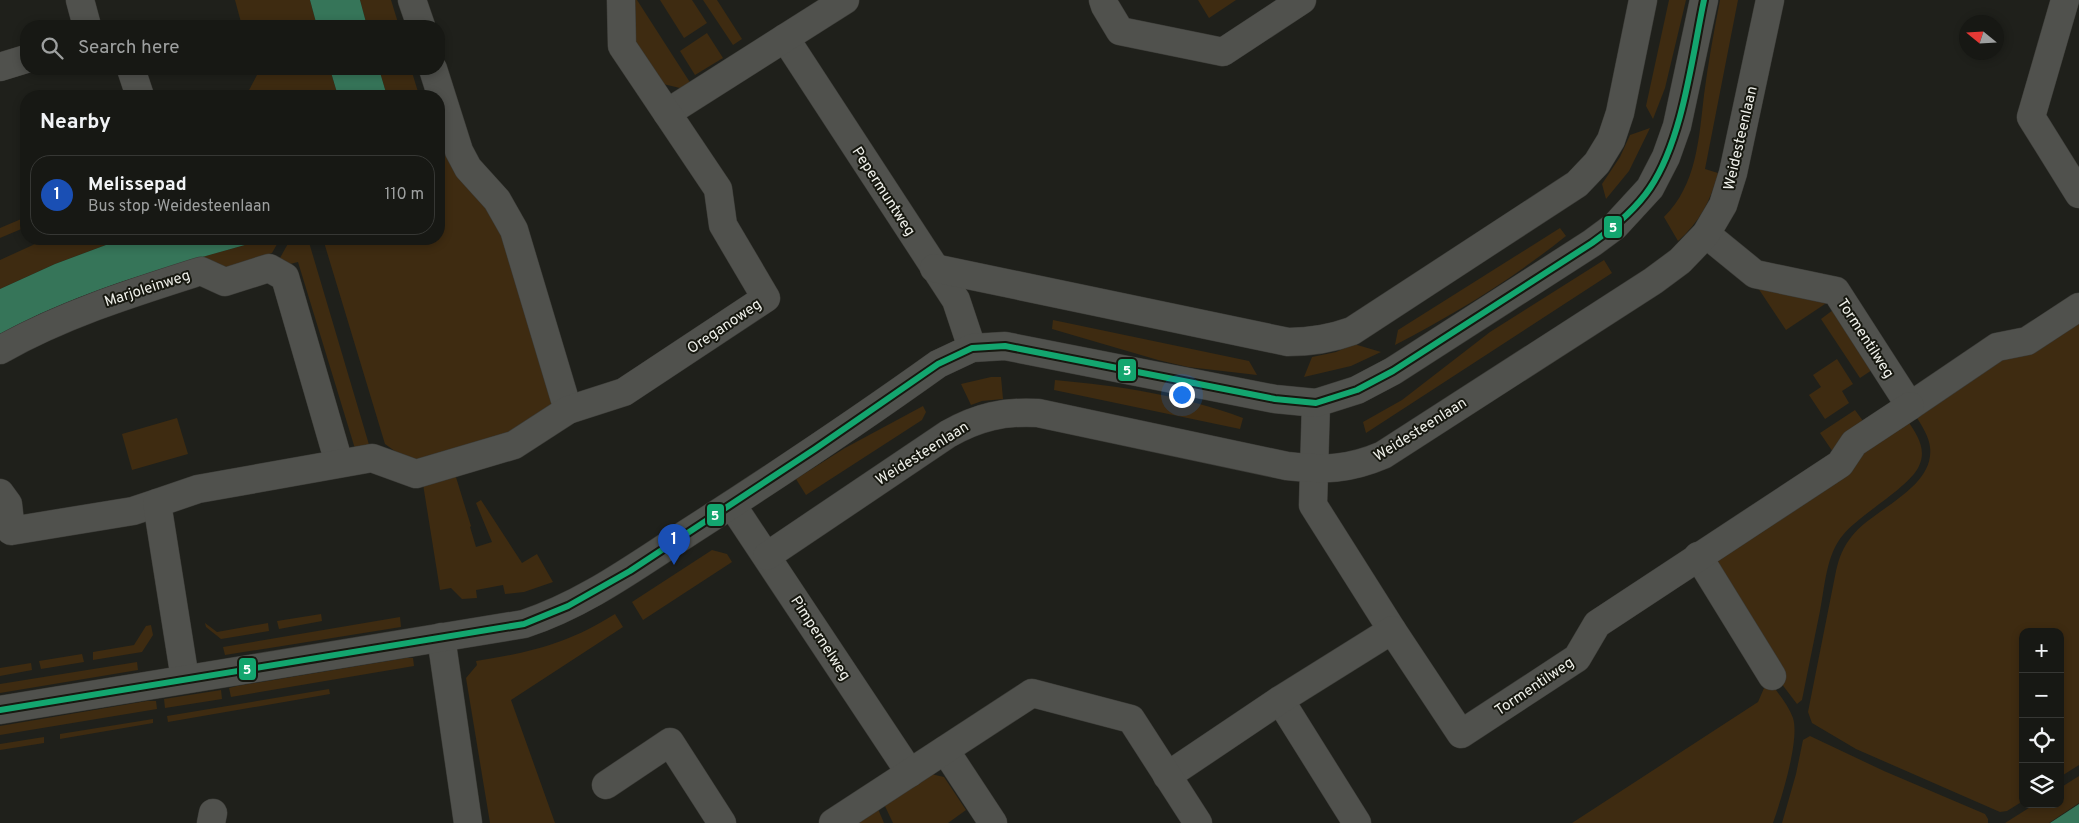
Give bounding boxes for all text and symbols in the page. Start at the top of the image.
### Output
north arrow [1959,15,2004,60]
search box [20,20,445,75]
icon: search [38,34,66,62]
text: Search here [78,36,180,60]
street label: Weidesteenlaan [1720,84,1763,192]
text: Nearby [40,109,111,136]
street label: Pepermuntweg [847,144,919,240]
text: Melissepad [88,173,187,197]
text: 1 [54,185,60,205]
text: 110 m [384,185,424,205]
text: Bus stop · Weidesteenlaan [88,197,271,217]
line badge: 5 [1603,215,1623,239]
text: 5 [1609,220,1617,237]
street label: Marjoleinweg [102,267,193,312]
street label: Oreganoweg [684,295,766,359]
street label: Tormentilweg [1832,295,1898,382]
line badge: 5 [1117,358,1137,382]
text: 5 [1123,363,1131,380]
your location [1169,382,1195,408]
street label: Weidesteenlaan [1371,394,1471,467]
street label: Weidesteenlaan [873,418,973,491]
line badge: 5 [706,503,725,527]
text: 5 [711,508,719,525]
pin: 1 [658,524,690,565]
street label: Pimpernelweg [785,593,854,685]
map controls [2019,628,2064,808]
button: + [2019,628,2064,673]
street label: Tormentilweg [1492,654,1578,721]
line badge: 5 [238,657,257,681]
text: 5 [243,662,251,679]
button: − [2019,673,2064,718]
button: locate [2019,718,2064,763]
button: layers [2019,763,2064,808]

